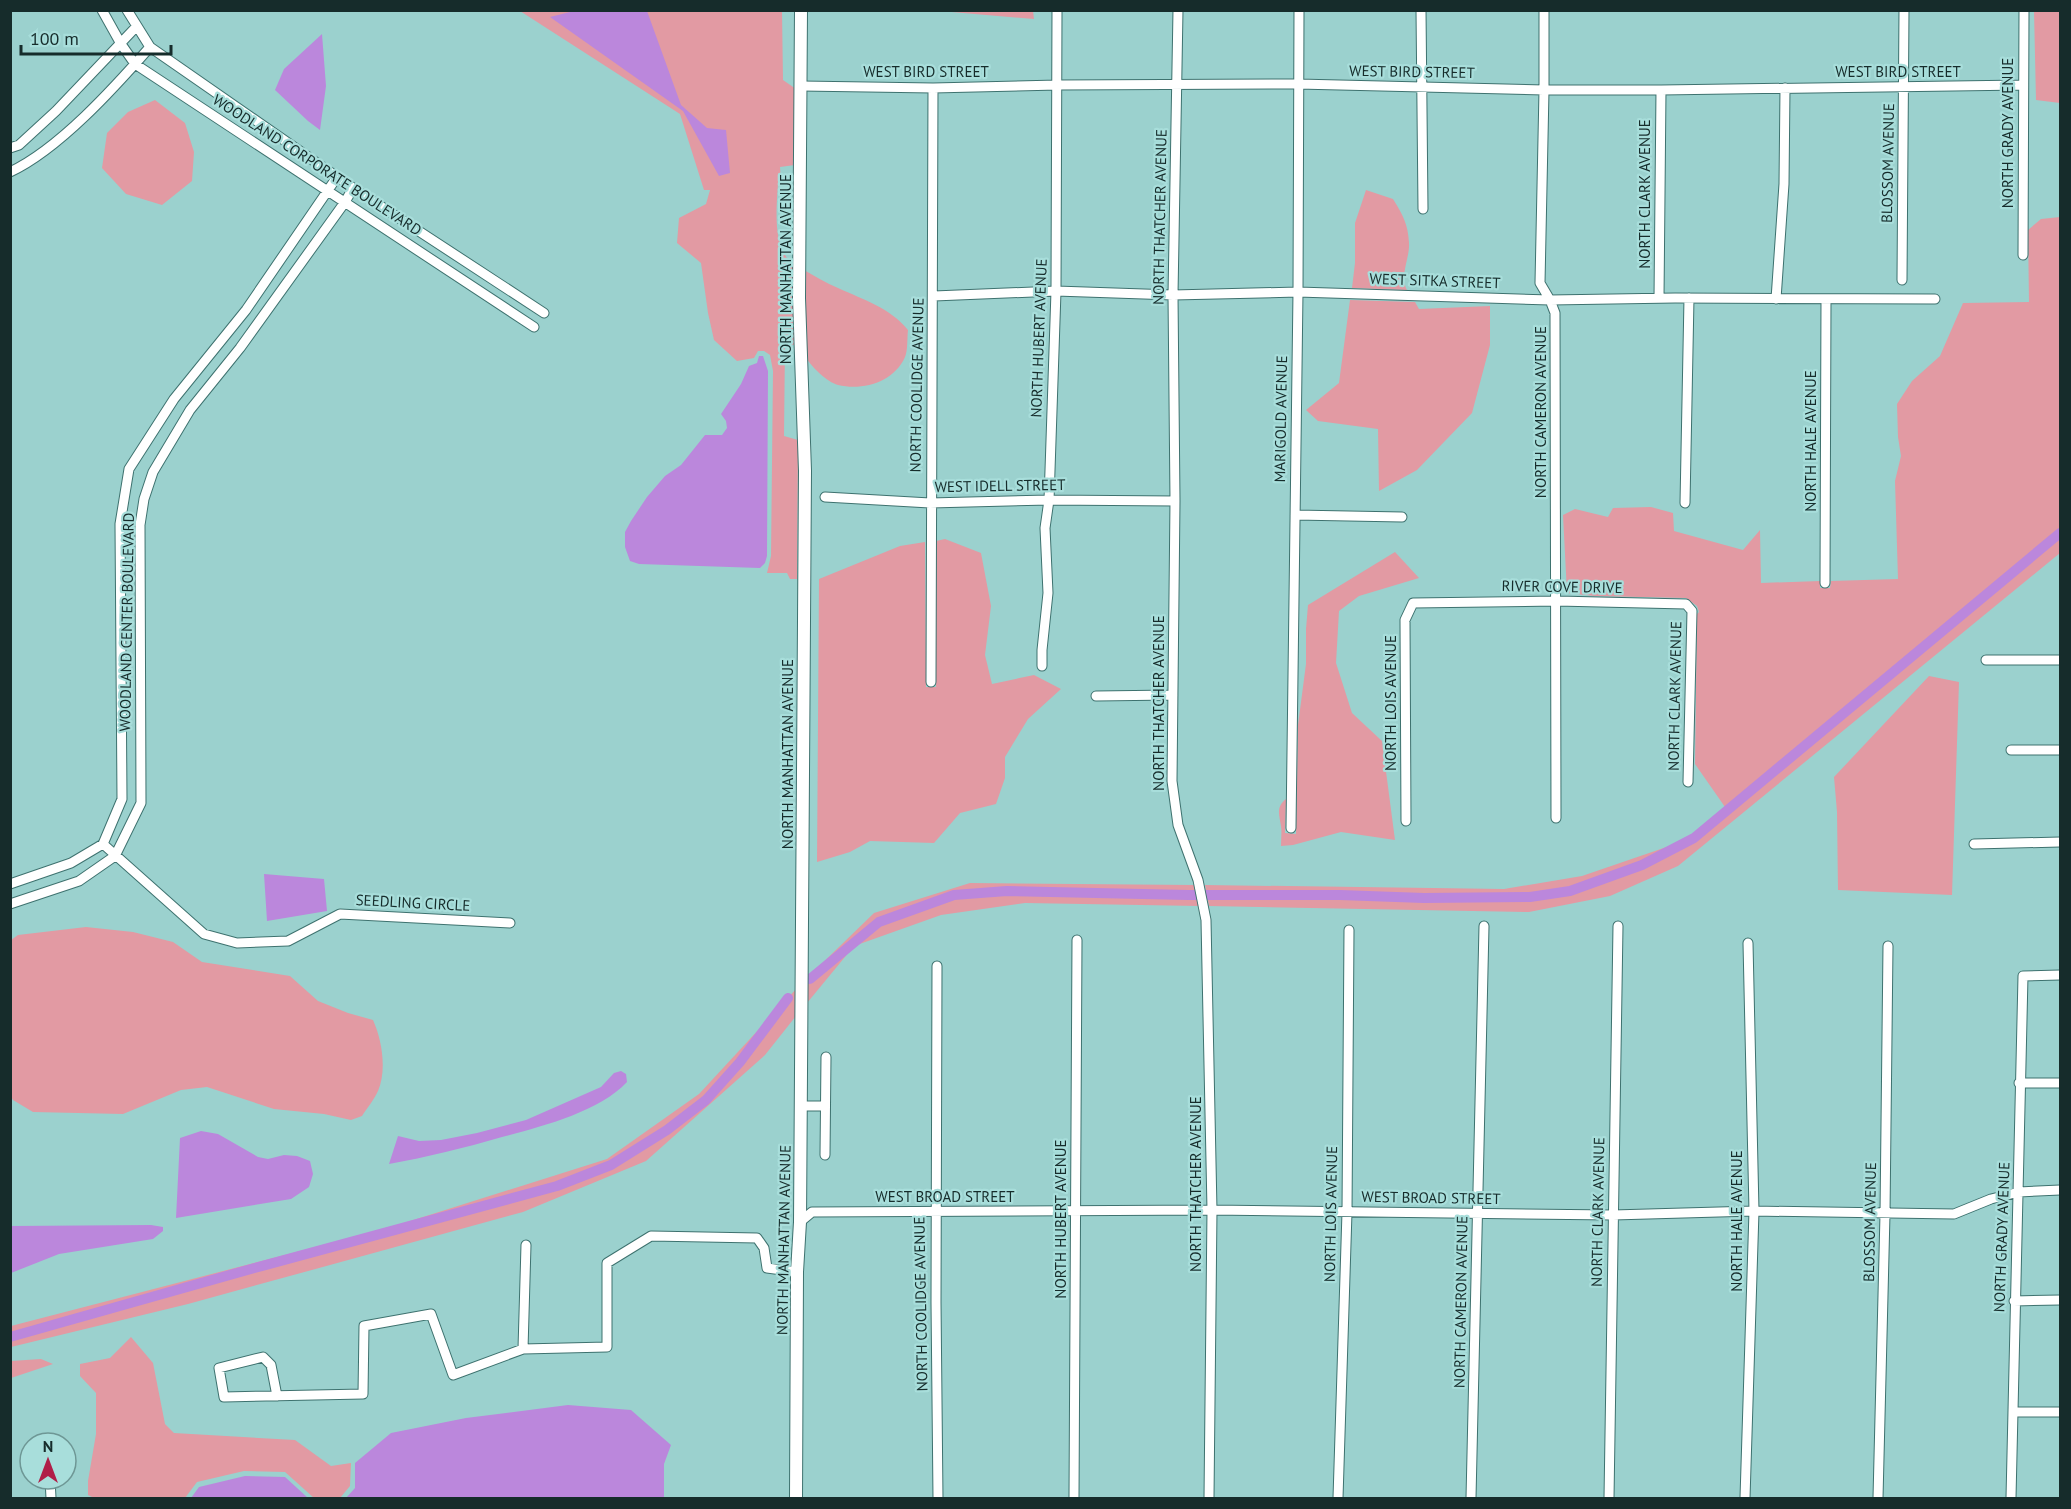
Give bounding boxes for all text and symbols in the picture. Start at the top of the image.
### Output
scale bar [21,18,171,56]
text: 100 m [30,27,79,50]
street label: NORTH GRADY AVENUE [1998,58,2017,208]
street label: WEST BIRD STREET [1349,61,1476,82]
street label: WEST BIRD STREET [863,62,989,81]
street label: WEST BIRD STREET [1835,62,1961,81]
street label: WOODLAND CORPORATE BOULEVARD [209,90,425,239]
street label: BLOSSOM AVENUE [1877,103,1898,223]
street label: NORTH CLARK AVENUE [1635,119,1654,269]
street label: NORTH THATCHER AVENUE [1148,129,1171,305]
street label: NORTH MANHATTAN AVENUE [776,174,795,364]
street label: NORTH HUBERT AVENUE [1026,258,1051,418]
street label: WEST SITKA STREET [1369,269,1502,292]
street label: NORTH COOLIDGE AVENUE [905,297,928,473]
street label: NORTH CAMERON AVENUE [1531,326,1550,498]
street label: MARIGOLD AVENUE [1270,355,1291,483]
street label: NORTH HALE AVENUE [1801,370,1820,512]
street label: WEST IDELL STREET [934,475,1066,496]
street label: WOODLAND CENTER BOULEVARD [115,512,138,732]
street label: RIVER COVE DRIVE [1501,576,1623,597]
street label: NORTH THATCHER AVENUE [1149,615,1168,791]
street label: NORTH CLARK AVENUE [1664,621,1685,771]
street label: NORTH LOIS AVENUE [1381,635,1400,771]
street label: NORTH MANHATTAN AVENUE [778,659,797,849]
street label: SEEDLING CIRCLE [355,890,471,915]
street label: NORTH THATCHER AVENUE [1186,1096,1205,1272]
street label: NORTH CLARK AVENUE [1587,1137,1608,1287]
street label: NORTH HUBERT AVENUE [1051,1139,1070,1299]
street label: NORTH MANHATTAN AVENUE [772,1145,795,1335]
street label: NORTH LOIS AVENUE [1320,1146,1341,1282]
street label: NORTH HALE AVENUE [1727,1150,1746,1292]
street label: NORTH GRADY AVENUE [1989,1161,2014,1313]
street label: BLOSSOM AVENUE [1859,1162,1880,1282]
street label: WEST BROAD STREET [875,1187,1015,1206]
street label: WEST BROAD STREET [1361,1187,1501,1208]
street label: NORTH COOLIDGE AVENUE [909,1216,932,1392]
street label: NORTH CAMERON AVENUE [1449,1216,1472,1388]
north arrow [18,1431,78,1491]
text: N [43,1436,53,1456]

